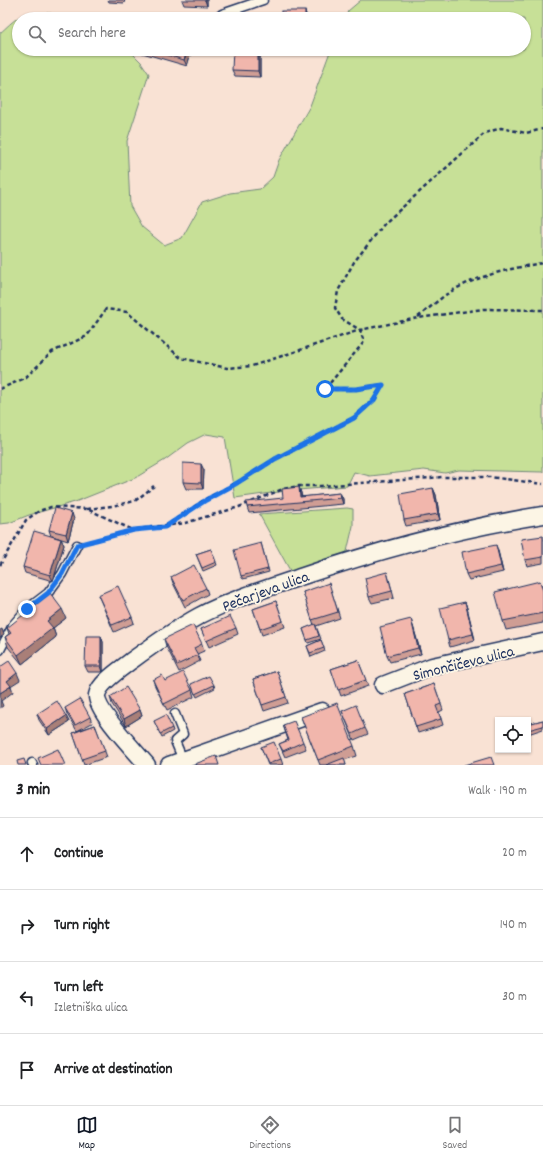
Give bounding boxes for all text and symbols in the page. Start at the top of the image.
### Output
search box [12,12,531,56]
icon: search [26,23,48,45]
text: Search here [58,23,126,45]
route start [316,380,334,398]
street label: Pečarjeva ulica [219,566,313,619]
route end [18,600,36,618]
street label: Simončičeva ulica [410,641,517,688]
map controls [495,717,531,753]
button: locate [495,717,531,753]
text: 3 min [16,779,50,803]
text: Walk · 190 m [468,782,527,801]
icon: ahead [16,843,38,865]
text: Continue [54,843,103,865]
text: 20 m [502,844,527,863]
icon: right [16,915,38,937]
text: Turn right [54,915,110,937]
text: 140 m [500,916,527,935]
text: Turn left [54,977,103,999]
icon: left [16,987,38,1009]
text: 30 m [502,988,527,1007]
text: Izletniška ulica [54,999,127,1018]
icon: arrive [16,1059,38,1081]
text: Arrive at destination [54,1059,172,1081]
tab: Map [76,1114,98,1154]
tab: Directions [249,1114,291,1154]
tab: Saved [443,1114,467,1154]

